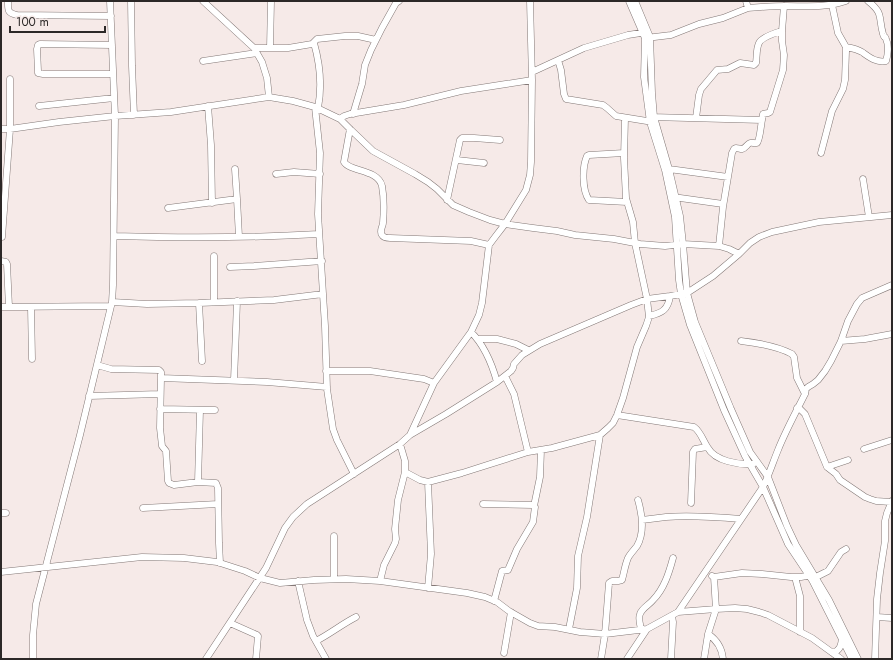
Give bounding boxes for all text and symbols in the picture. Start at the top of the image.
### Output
scale bar [10,8,105,34]
text: 100 m [16,13,49,31]

